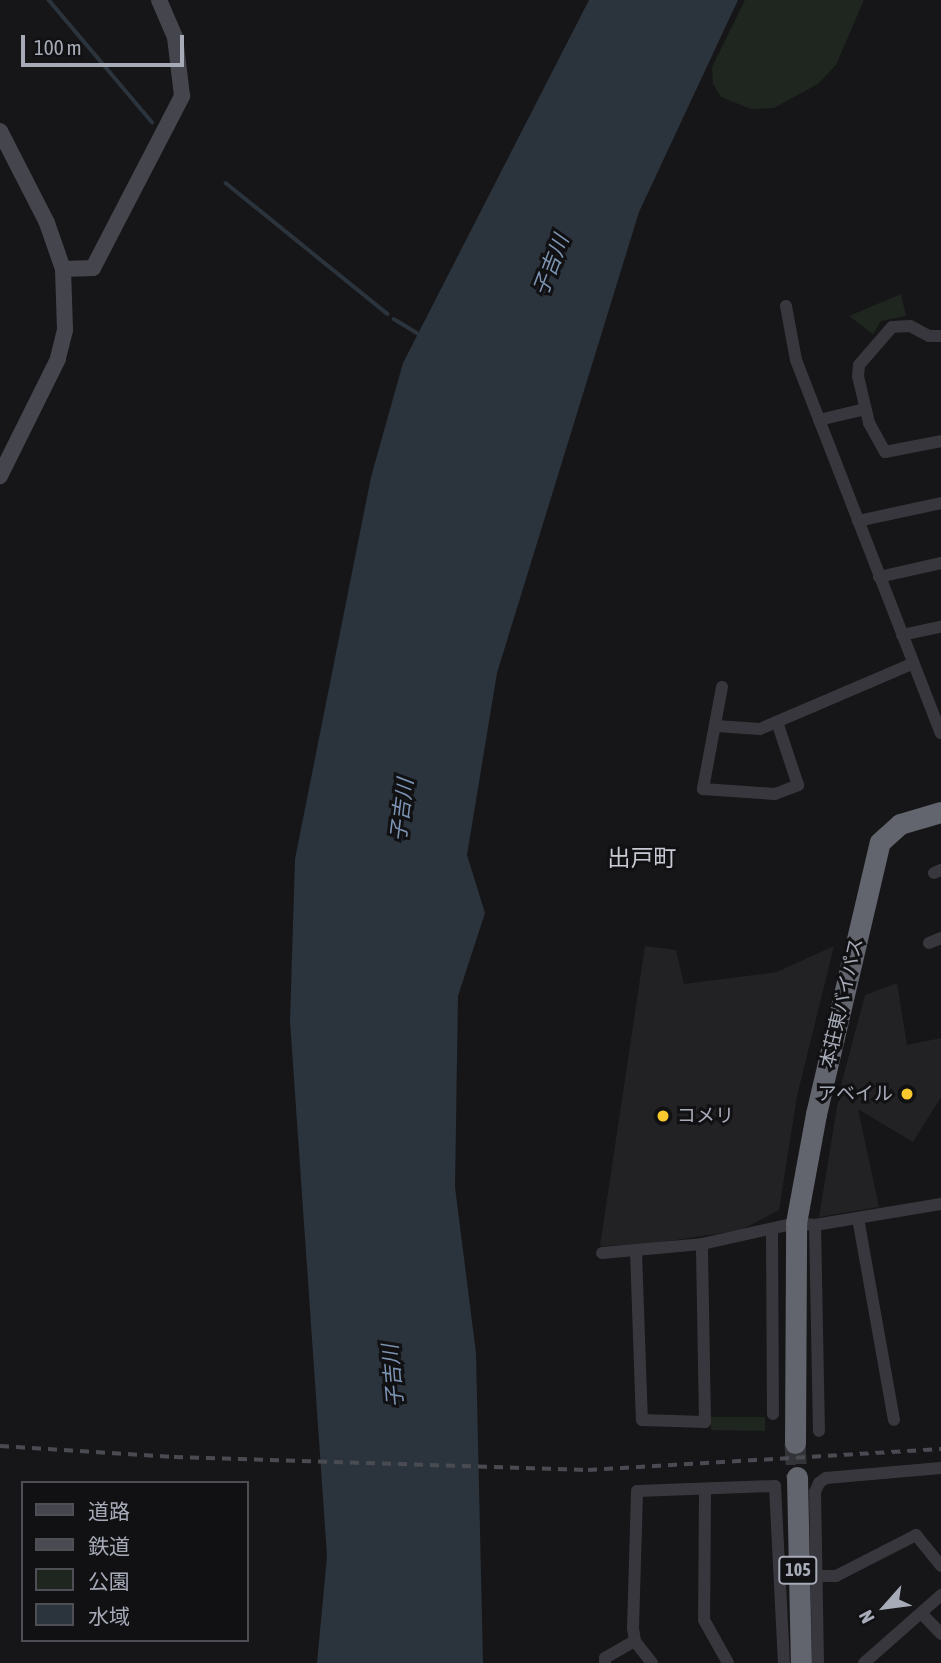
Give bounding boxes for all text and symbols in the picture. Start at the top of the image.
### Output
scale bar [24,21,187,65]
text: 100 m [34,35,82,59]
water label: 子吉川 [527,231,573,299]
water label: 子吉川 [385,777,417,843]
district label: 出戸町 [608,844,676,872]
street label: 本荘東バイパス [816,936,868,1070]
place label: アベイル [817,1083,893,1105]
marker: アベイル [899,1086,915,1102]
place label: コメリ [677,1105,734,1127]
marker: コメリ [655,1108,671,1124]
water label: 子吉川 [377,1344,407,1408]
legend [21,1481,248,1642]
text: 道路 [88,1499,130,1523]
text: 鉄道 [88,1534,130,1558]
road number: 105 [777,1555,819,1584]
text: 公園 [88,1569,130,1593]
north arrow [850,1572,920,1642]
text: 水域 [88,1604,130,1628]
text: N [854,1607,879,1627]

